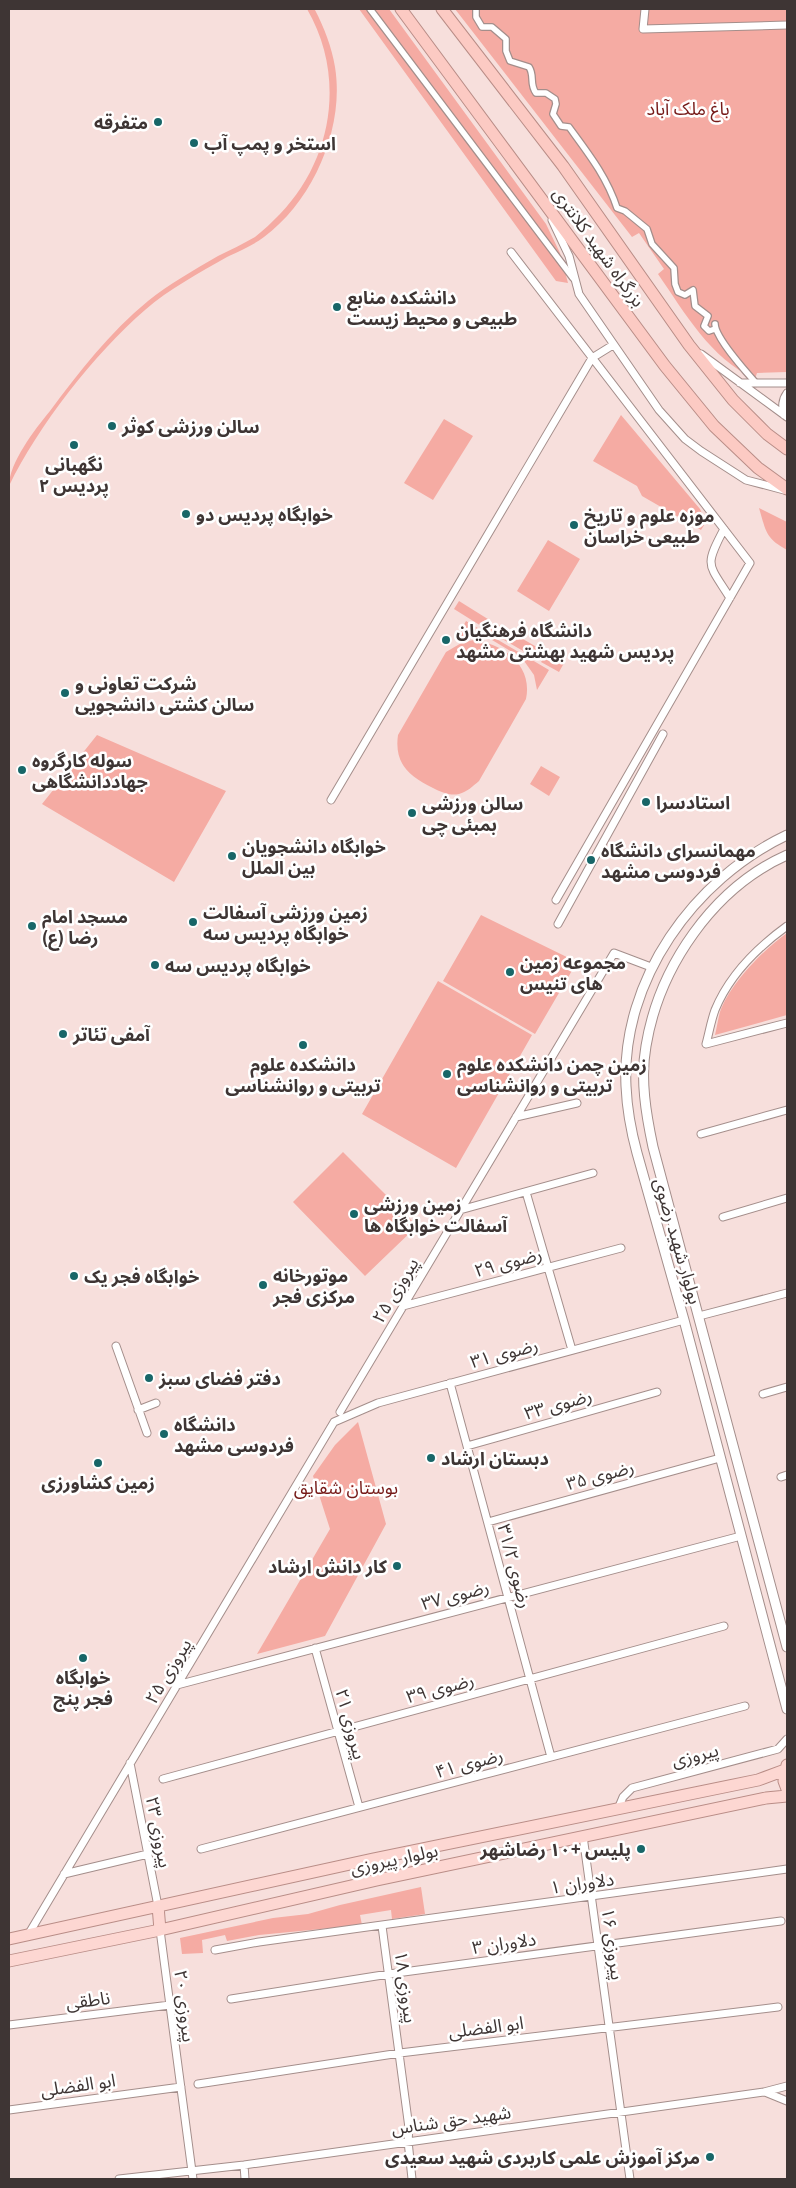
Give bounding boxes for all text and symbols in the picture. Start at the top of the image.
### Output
park label: باغ ملک آباد [646,98,730,123]
place label: متفرقه [94,112,148,134]
marker: متفرقه [152,116,164,128]
place label: استخر و پمپ آب [204,133,336,156]
marker: استخر و پمپ آب [188,137,200,149]
street label: بزرگراه شهید کلانتری [548,183,649,311]
place label: دانشکده منابع طبیعی و محیط زیست [347,287,517,330]
marker: دانشکده منابع طبیعی و محیط زیست [331,301,343,313]
place label: سالن ورزشی کوثر [121,416,260,438]
marker: سالن ورزشی کوثر [106,420,118,432]
marker: نگهبانی پردیس ۲ [68,439,80,451]
place label: نگهبانی پردیس ۲ [39,454,109,497]
place label: خوابگاه پردیس دو [196,504,333,526]
place label: موزه علوم و تاریخ طبیعی خراسان [584,505,714,548]
marker: خوابگاه پردیس دو [180,508,192,520]
marker: موزه علوم و تاریخ طبیعی خراسان [568,519,580,531]
place label: دانشگاه فرهنگیان پردیس شهید بهشتی مشهد [456,620,674,663]
marker: دانشگاه فرهنگیان پردیس شهید بهشتی مشهد [440,634,452,646]
place label: شرکت تعاونی و سالن کشتی دانشجویی [75,673,254,715]
marker: شرکت تعاونی و سالن کشتی دانشجویی [59,687,71,699]
place label: سوله کارگروه جهاددانشگاهی [32,750,148,792]
marker: سوله کارگروه جهاددانشگاهی [16,764,28,776]
place label: استادسرا [656,792,730,814]
place label: سالن ورزشی بمبئی چی [422,793,523,836]
marker: استادسرا [640,796,652,808]
marker: سالن ورزشی بمبئی چی [406,807,418,819]
place label: خوابگاه دانشجویان بین الملل [242,836,386,878]
place label: مهمانسرای دانشگاه فردوسی مشهد [601,840,756,883]
marker: خوابگاه دانشجویان بین الملل [226,850,238,862]
marker: مهمانسرای دانشگاه فردوسی مشهد [585,854,597,866]
place label: زمین ورزشی آسفالت خوابگاه پردیس سه [203,902,368,945]
place label: مسجد امام رضا (ع) [42,906,128,951]
marker: زمین ورزشی آسفالت خوابگاه پردیس سه [187,916,199,928]
marker: مسجد امام رضا (ع) [26,920,38,932]
place label: مجموعه زمین های تنیس [520,952,626,994]
place label: خوابگاه پردیس سه [165,955,311,977]
marker: خوابگاه پردیس سه [149,959,161,971]
marker: مجموعه زمین های تنیس [504,966,516,978]
place label: آمفی تئاتر [72,1024,151,1046]
marker: آمفی تئاتر [57,1028,69,1040]
marker: دانشکده علوم تربیتی و روانشناسی [297,1039,309,1051]
place label: دانشکده علوم تربیتی و روانشناسی [225,1054,381,1097]
place label: زمین چمن دانشکده علوم تربیتی و روانشناسی [457,1054,647,1097]
marker: زمین چمن دانشکده علوم تربیتی و روانشناسی [441,1068,453,1080]
street label: بولوار شهید رضوی [649,1176,706,1307]
place label: زمین ورزشی آسفالت خوابگاه ها [364,1194,508,1236]
marker: زمین ورزشی آسفالت خوابگاه ها [348,1208,360,1220]
street label: رضوی ۲۹ [472,1243,545,1282]
street label: پیروزی ۲۵ [367,1254,424,1327]
place label: موتورخانه مرکزی فجر [272,1265,355,1308]
place label: خوابگاه فجر یک [84,1266,199,1288]
marker: خوابگاه فجر یک [68,1270,80,1282]
marker: موتورخانه مرکزی فجر [257,1279,269,1291]
street label: رضوی ۳۱ [468,1334,541,1373]
place label: دفتر فضای سبز [158,1368,281,1390]
marker: دفتر فضای سبز [143,1372,155,1384]
street label: رضوی ۳۳ [522,1384,595,1425]
place label: دانشگاه فردوسی مشهد [174,1414,294,1457]
marker: دانشگاه فردوسی مشهد [158,1428,170,1440]
place label: دبستان ارشاد [441,1448,549,1470]
marker: دبستان ارشاد [425,1452,437,1464]
street label: رضوی ۳۵ [564,1456,637,1495]
marker: زمین کشاورزی [92,1457,104,1469]
place label: زمین کشاورزی [41,1472,155,1494]
park label: بوستان شقایق [294,1477,398,1499]
street label: رضوی ۳۱/۲ [493,1522,536,1611]
place label: کار دانش ارشاد [268,1556,388,1578]
marker: کار دانش ارشاد [391,1560,403,1572]
street label: رضوی ۳۷ [419,1576,492,1615]
street label: پیروزی ۲۵ [140,1635,197,1708]
marker: خوابگاه فجر پنج [77,1652,89,1664]
place label: خوابگاه فجر پنج [53,1667,113,1712]
street label: رضوی ۳۹ [404,1669,477,1708]
street label: پیروزی ۲۱ [330,1686,371,1762]
street label: پیروزی [669,1739,721,1772]
street label: رضوی ۴۱ [433,1744,506,1783]
street label: پیروزی ۲۳ [141,1794,176,1870]
street label: بولوار پیروزی [348,1839,440,1880]
place label: پلیس +۱۰ رضاشهر [479,1839,631,1861]
marker: پلیس +۱۰ رضاشهر [635,1843,647,1855]
street label: دلاوران ۱ [549,1868,616,1899]
street label: پیروزی ۱۶ [596,1907,628,1982]
street label: دلاوران ۳ [471,1928,538,1959]
street label: پیروزی ۱۸ [389,1950,421,2025]
street label: پیروزی ۲۰ [169,1969,200,2043]
street label: ناطقی [65,1987,111,2014]
street label: ابو الفضلی [447,2012,525,2043]
street label: ابو الفضلی [39,2069,117,2102]
street label: شهید حق شناس [390,2101,512,2140]
place label: مرکز آموزش علمی کاربردی شهید سعیدی [385,2147,700,2169]
marker: مرکز آموزش علمی کاربردی شهید سعیدی [704,2151,716,2163]

